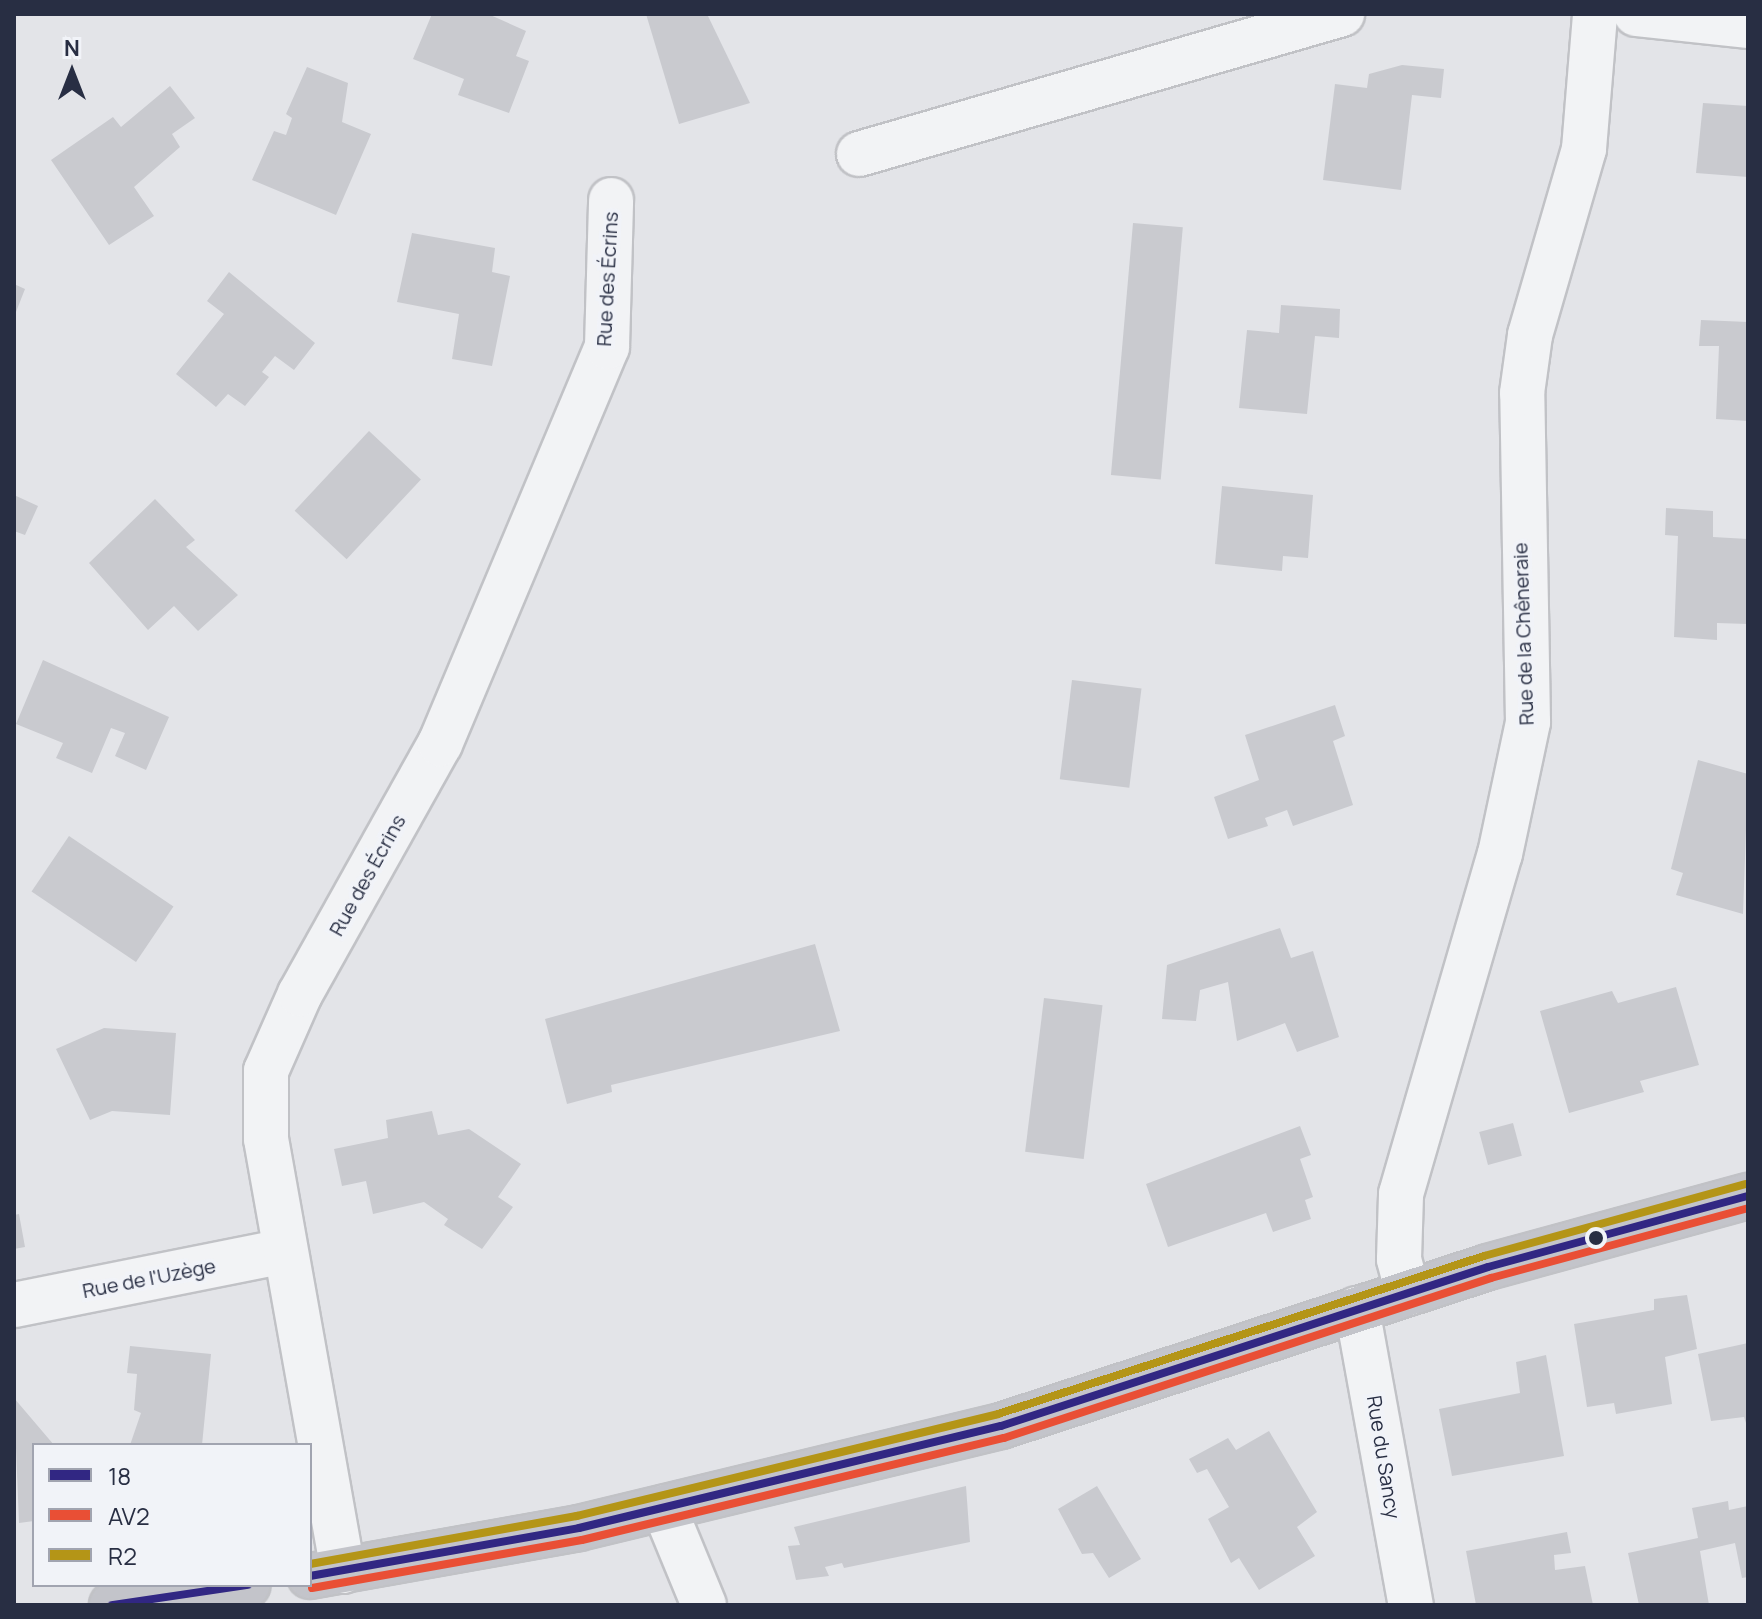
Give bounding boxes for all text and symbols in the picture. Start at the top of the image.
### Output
north arrow [32,32,112,112]
text: N [64,33,80,63]
street label: Rue des Écrins [591,211,623,347]
street label: Rue de la Chêneraie [1508,542,1538,726]
street label: Rue des Écrins [324,810,410,940]
unlabelled marker [1588,1230,1604,1246]
street label: Rue de l'Uzège [80,1253,218,1303]
street label: Rue du Sancy [1362,1394,1406,1520]
legend [32,1443,312,1587]
text: 18 [108,1459,131,1492]
text: AV2 [108,1499,150,1532]
text: R2 [108,1539,137,1572]

